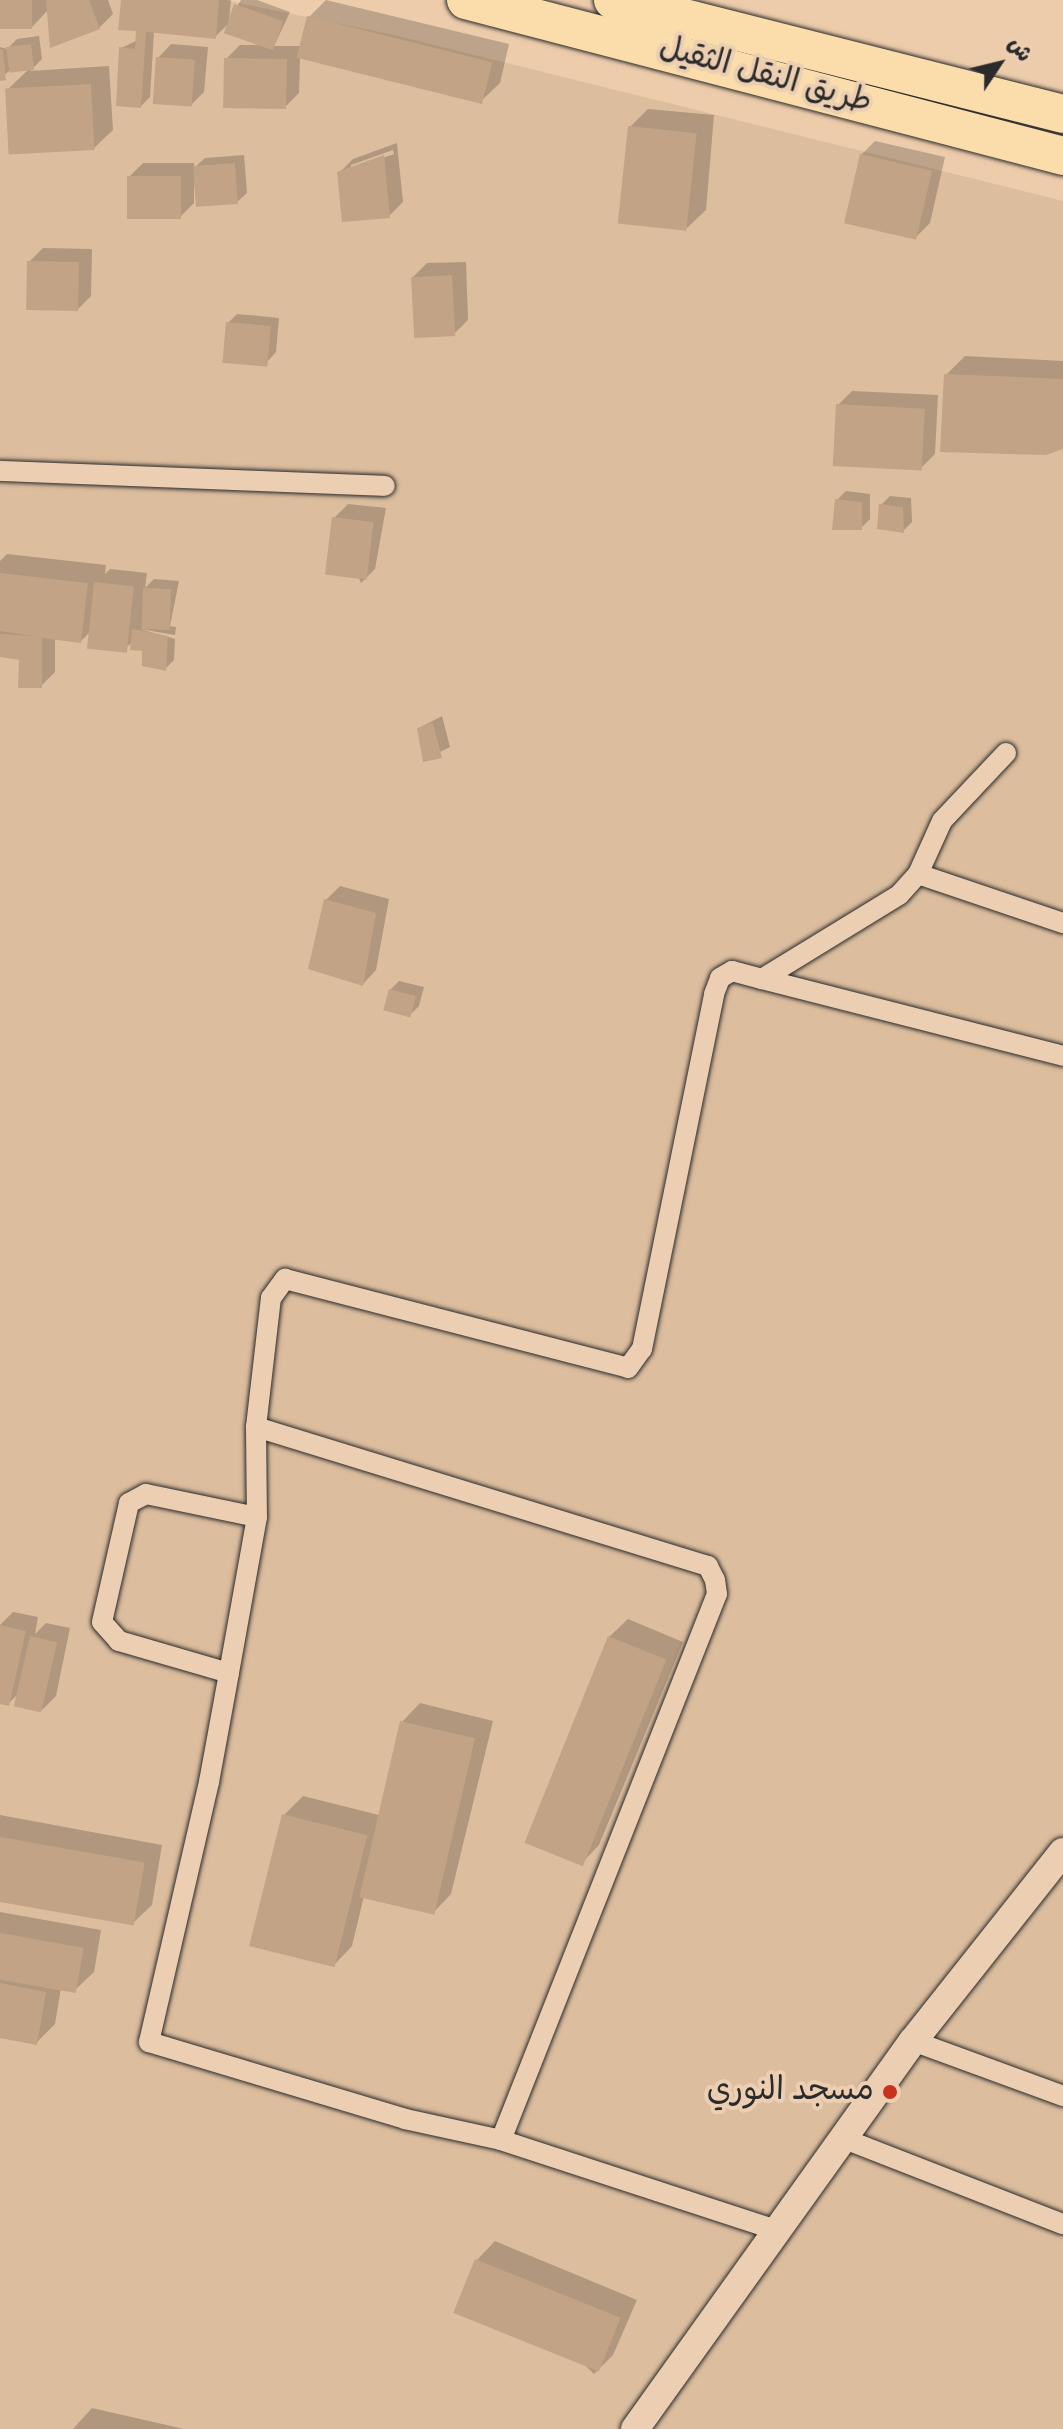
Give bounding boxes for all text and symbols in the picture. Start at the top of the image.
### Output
north arrow [959,24,1039,104]
street label: طريق النقل الثقيل [655,30,875,124]
text: ش [999,31,1039,69]
place label: مسجد النوري [707,2073,874,2111]
marker: مسجد النوري [881,2083,899,2101]

